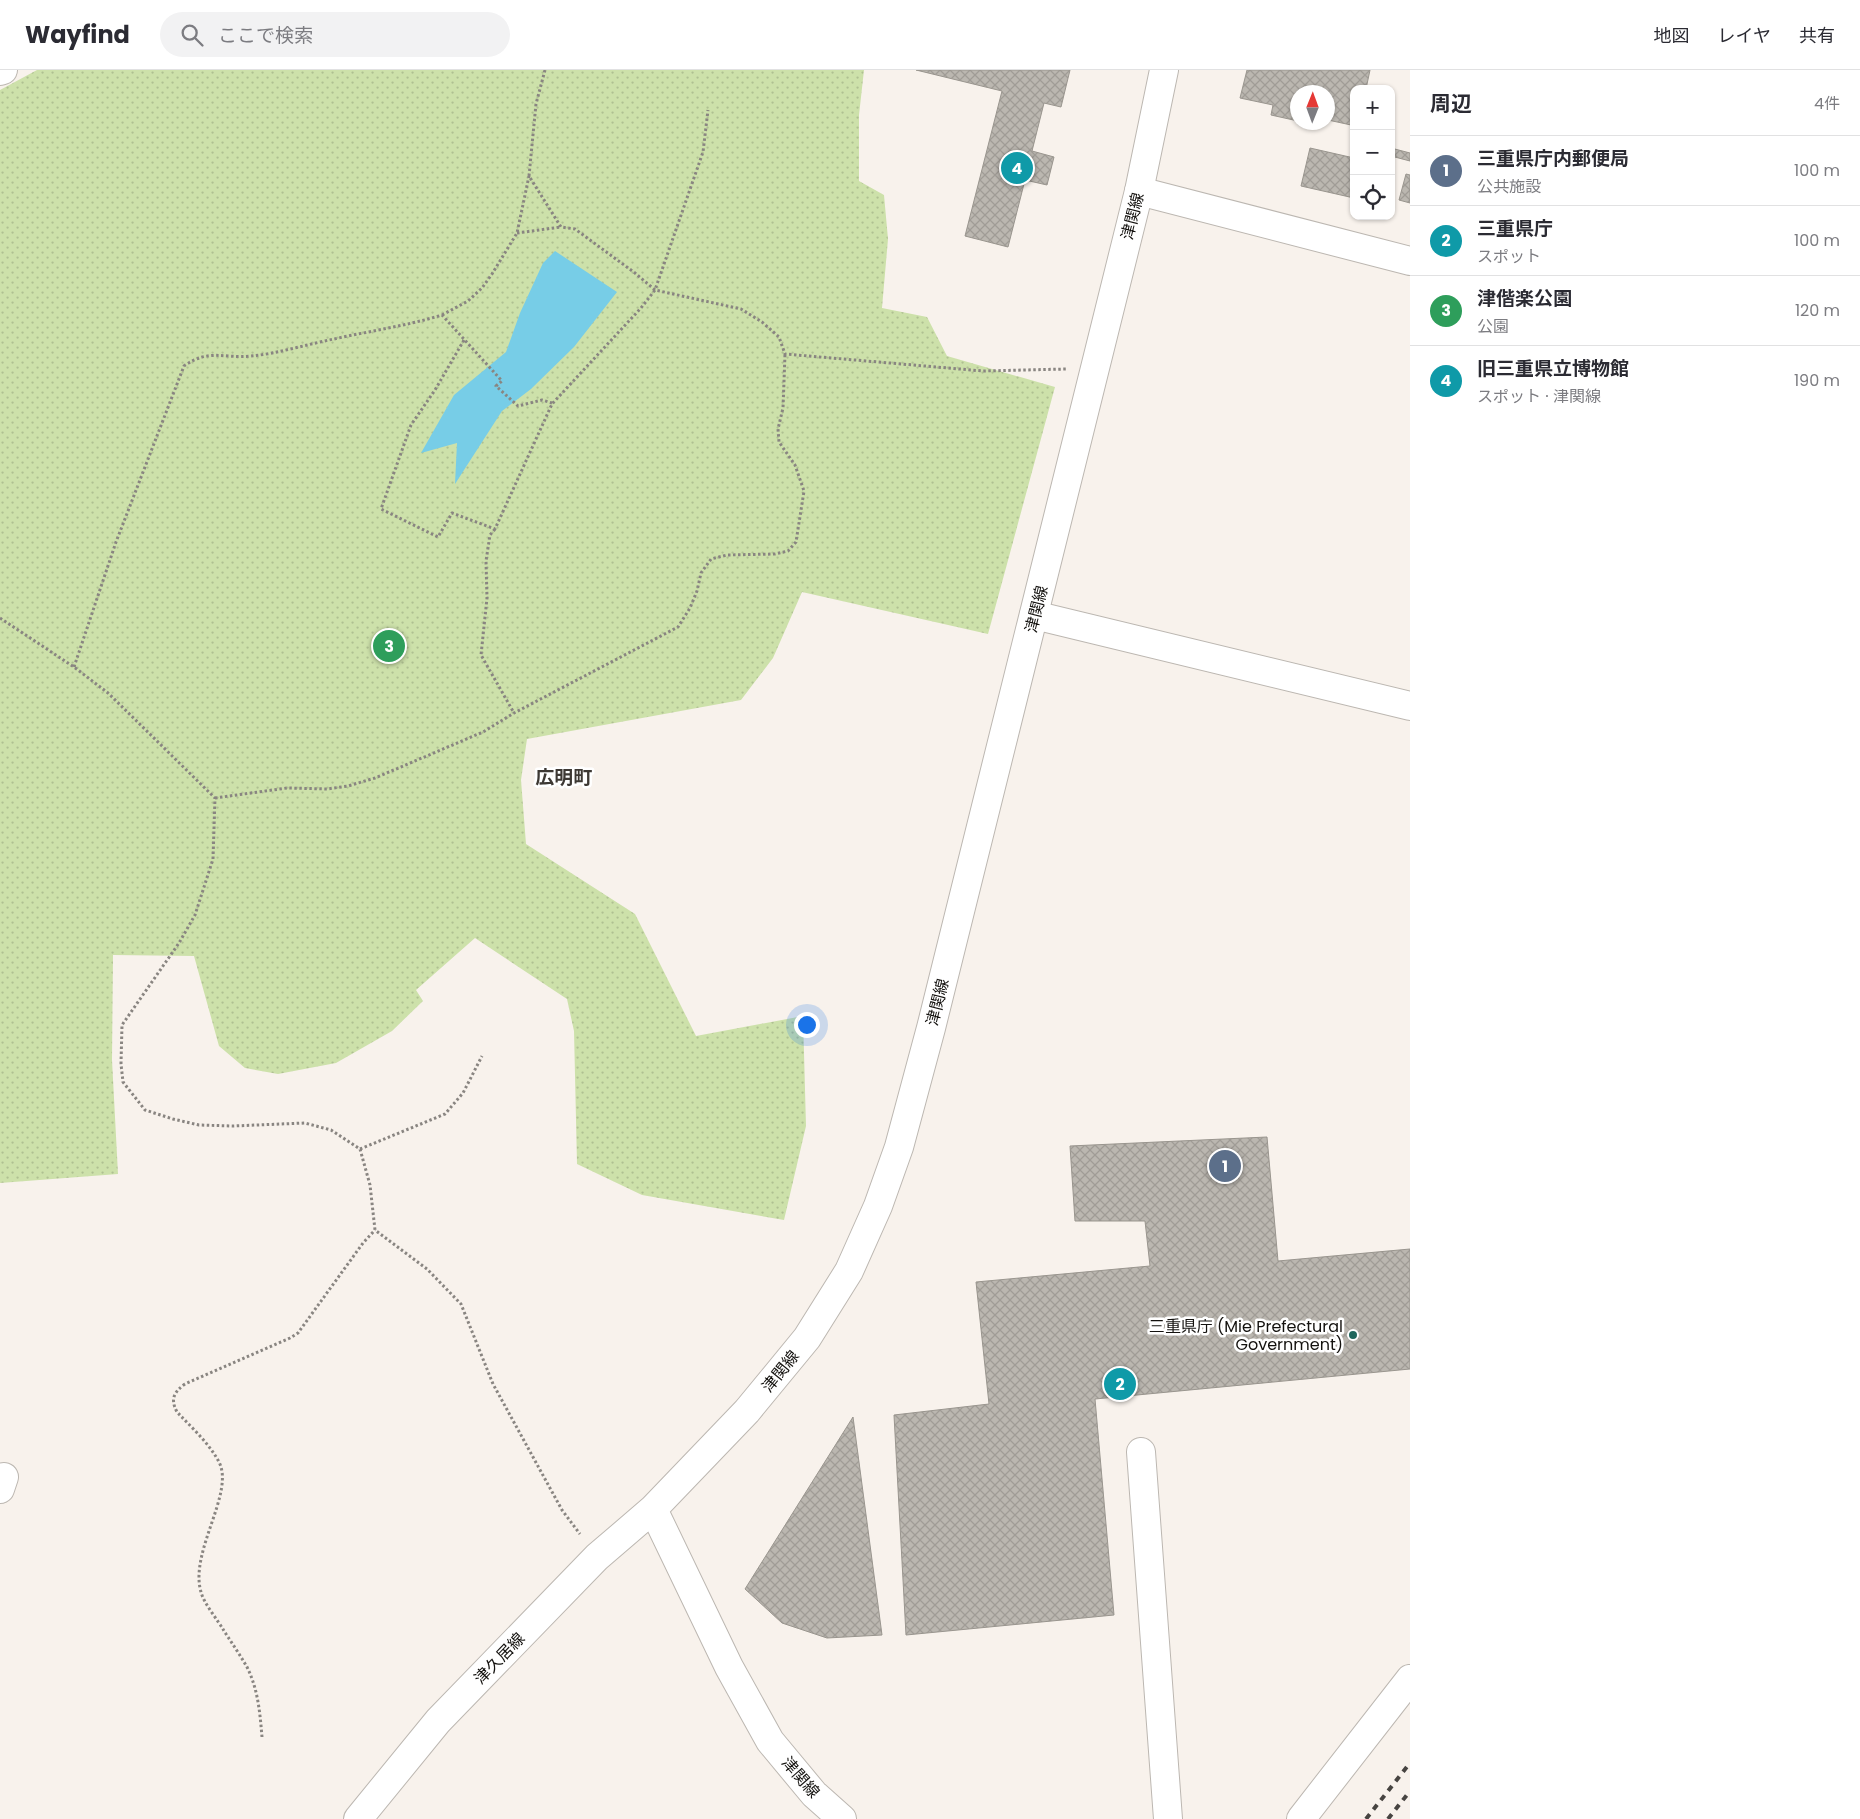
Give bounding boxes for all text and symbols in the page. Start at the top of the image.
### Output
search box [160,12,510,57]
text: Wayfind [25,18,130,51]
icon: search [178,21,206,49]
text: ここで検索 [218,22,313,49]
text: 地図 [1654,23,1690,48]
text: レイヤ [1718,23,1771,48]
text: 共有 [1799,23,1835,48]
north arrow [1290,85,1335,130]
map controls [1350,85,1395,220]
button: + [1350,85,1395,130]
text: 周辺 [1430,89,1472,118]
text: 4件 [1814,92,1840,115]
button: − [1350,130,1395,175]
text: 三重県庁内郵便局 [1477,145,1629,172]
pin: 4 [1001,149,1033,187]
text: 1 [1443,159,1449,182]
text: 100 m [1794,159,1840,182]
button: locate [1350,175,1395,220]
text: 公共施設 [1477,175,1541,198]
street label: 津関線 [1116,190,1149,242]
text: 三重県庁 [1477,215,1553,242]
text: 2 [1441,229,1451,252]
text: 100 m [1794,229,1840,252]
text: スポット [1477,245,1541,268]
text: 津偕楽公園 [1477,285,1572,312]
text: 3 [1441,299,1451,322]
text: 120 m [1795,299,1840,322]
text: 公園 [1477,315,1509,338]
text: 旧三重県立博物館 [1477,355,1629,382]
text: 4 [1441,369,1451,392]
text: 190 m [1794,369,1840,392]
text: スポット · 津関線 [1477,385,1601,408]
street label: 津関線 [1020,583,1053,635]
pin: 3 [373,627,405,665]
district label: 広明町 [535,764,593,791]
street label: 津関線 [921,976,954,1028]
your location [794,1012,820,1038]
pin: 1 [1209,1147,1241,1185]
place label: 三重県庁 (Mie Prefectural Government) [1149,1315,1343,1356]
marker: 三重県庁 (Mie Prefectural Government) [1347,1329,1359,1341]
street label: 津関線 [756,1345,804,1397]
pin: 2 [1104,1365,1136,1403]
street label: 津久居線 [469,1627,530,1689]
street label: 津関線 [776,1752,825,1803]

